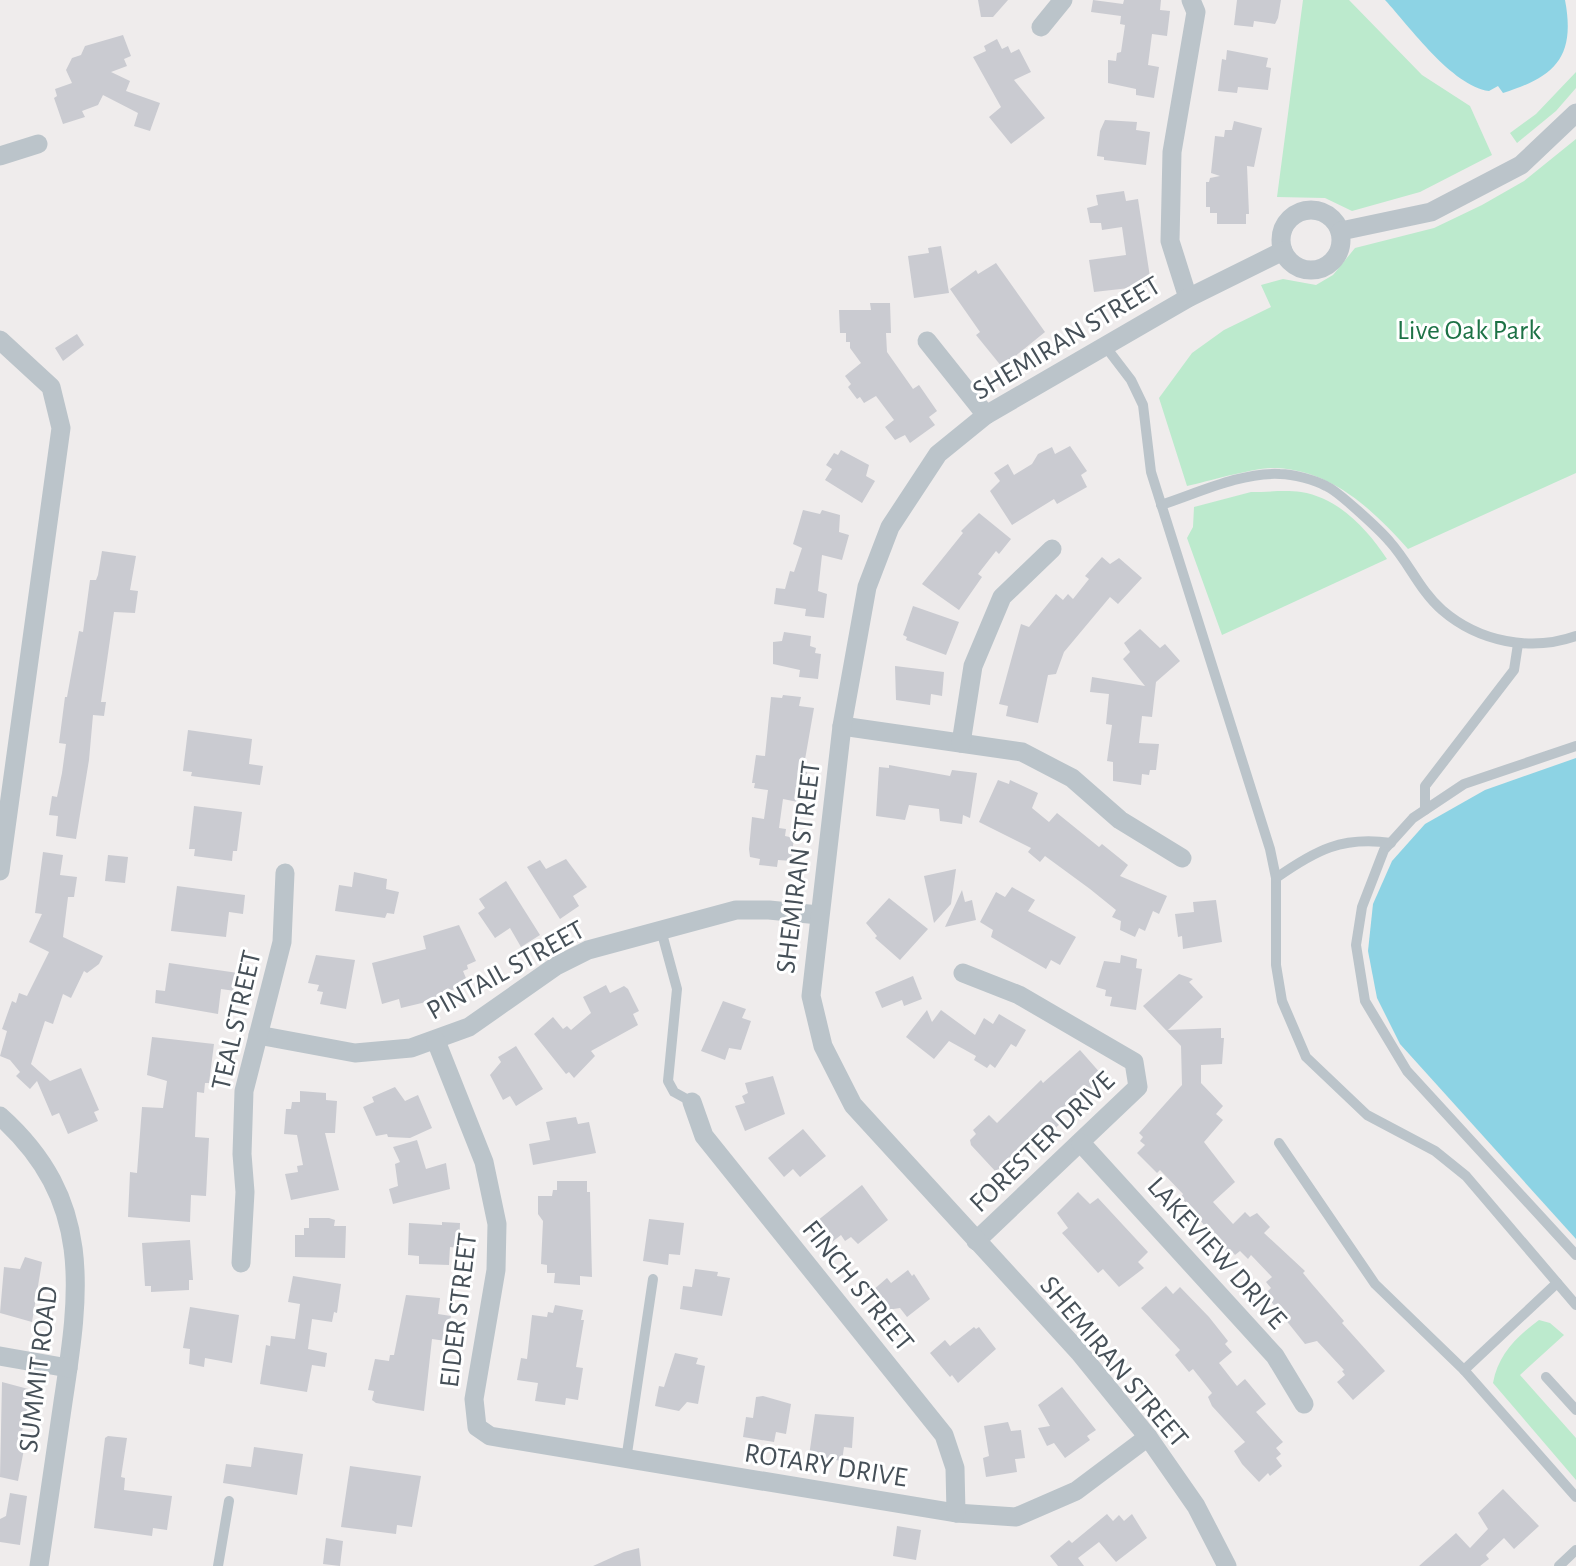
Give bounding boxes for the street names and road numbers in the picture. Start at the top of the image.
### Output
street label: SHEMIRAN STREET [968,272,1166,406]
street label: SHEMIRAN STREET [772,759,826,975]
street label: PINTAIL STREET [422,916,590,1026]
street label: TEAL STREET [207,948,267,1093]
street label: FORESTER DRIVE [965,1067,1120,1218]
street label: LAKEVIEW DRIVE [1142,1172,1291,1334]
street label: FINCH STREET [796,1216,919,1357]
street label: EIDER STREET [436,1231,482,1389]
street label: SHEMIRAN STREET [1034,1271,1193,1453]
street label: SUMMIT ROAD [15,1285,63,1454]
street label: ROTARY DRIVE [742,1439,909,1493]

